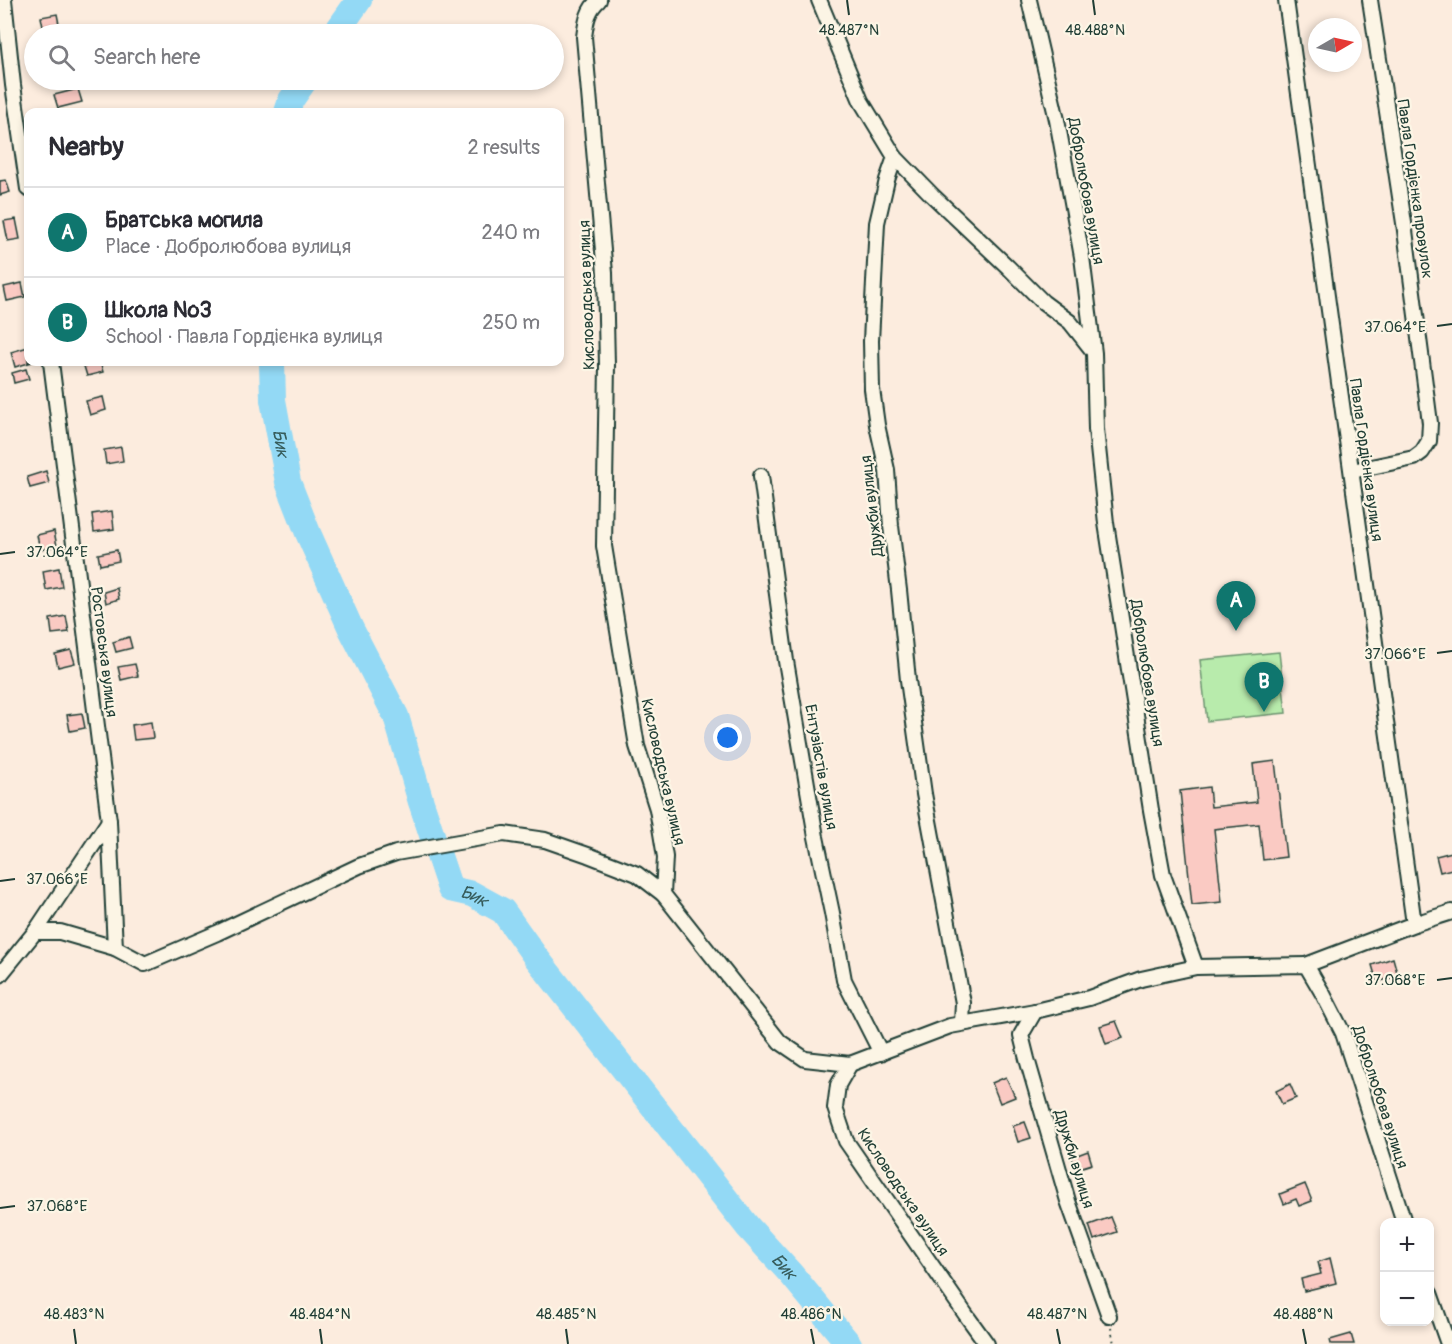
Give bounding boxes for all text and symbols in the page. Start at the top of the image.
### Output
north arrow [1308,18,1362,72]
text: 48.487°N [819,21,879,40]
text: 48.488°N [1065,21,1125,40]
search box [24,24,564,90]
icon: search [45,41,78,74]
text: Search here [93,43,200,71]
street label: Павла Гордієнка провулок [1393,98,1437,280]
street label: Добролюбова вулиця [1063,115,1109,266]
text: Nearby [48,131,124,163]
text: 2 results [468,135,540,160]
text: Братська могила [105,206,263,234]
text: A [61,220,74,245]
text: 240 m [481,220,540,245]
street label: Кисловодська вулиця [574,220,600,370]
text: Place · Добролюбова вулиця [105,234,351,259]
text: Школа №3 [105,296,212,324]
text: B [62,310,73,335]
text: 250 m [482,310,540,335]
text: 37.064°E [1364,318,1426,337]
text: School · Павла Гордієнка вулиця [105,324,383,349]
street label: Павла Гордієнка вулиця [1345,377,1387,543]
water label: Бик [267,427,295,461]
street label: Дружби вулиця [856,454,888,559]
text: 37.064°E [26,543,88,562]
pin: A [1216,582,1256,631]
street label: Ростовська вулиця [86,586,122,718]
street label: Добролюбова вулиця [1125,597,1169,748]
text: 37.066°E [1364,645,1426,664]
pin: B [1244,662,1284,712]
street label: Кисловодська вулиця [636,697,690,847]
street label: Ентузіастів вулиця [800,703,842,831]
your location [713,723,742,752]
text: 37.066°E [26,870,88,889]
water label: Бик [459,880,494,913]
text: 37.068°E [1365,971,1425,990]
street label: Добролюбова вулиця [1347,1022,1412,1171]
street label: Дружби вулиця [1049,1106,1098,1211]
street label: Кисловодська вулиця [853,1124,953,1260]
text: 37.068°E [27,1197,87,1216]
map controls [1380,1218,1434,1326]
button: + [1380,1218,1434,1272]
water label: Бик [766,1248,803,1286]
button: − [1380,1272,1434,1326]
text: 48.483°N [44,1305,104,1324]
text: 48.484°N [289,1305,351,1324]
text: 48.485°N [536,1305,596,1324]
text: 48.486°N [780,1305,842,1324]
text: 48.487°N [1027,1305,1087,1324]
text: 48.488°N [1273,1305,1333,1324]

